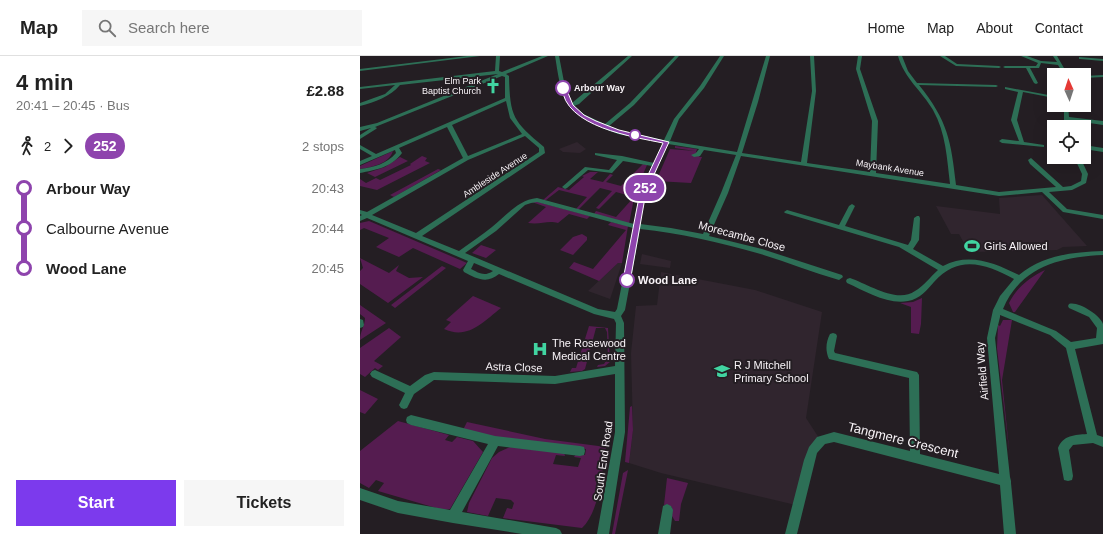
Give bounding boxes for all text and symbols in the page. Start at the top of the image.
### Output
search box [82,10,362,46]
text: Map [20,17,58,38]
icon: search [96,17,118,39]
text: Search here [128,19,210,36]
text: Home [868,20,905,36]
text: Map [927,20,954,36]
text: About [976,20,1013,36]
text: Contact [1035,20,1083,36]
north arrow [1047,68,1091,112]
map controls [1047,68,1091,164]
text: 4 min [16,70,73,95]
place label: Elm Park Baptist Church [422,76,481,96]
church icon: Elm Park Baptist Church [484,77,502,95]
marker: Arbour Way [555,80,571,96]
text: £2.88 [306,82,344,99]
place label: Arbour Way [574,83,625,93]
text: 20:41 – 20:45 · Bus [16,98,129,113]
button: locate [1047,120,1091,164]
unlabelled marker [629,129,641,141]
icon: walk [16,135,38,157]
icon: forward [57,135,79,157]
text: 252 [93,138,117,154]
text: 2 [44,139,51,154]
text: 2 stops [302,139,344,154]
street label: Ambleside Avenue [461,151,529,199]
street label: Maybank Avenue [855,158,925,178]
line badge: 252 [622,175,668,201]
text: Arbour Way [46,180,130,197]
text: 252 [633,180,657,196]
text: 20:43 [311,181,344,196]
street label: Morecambe Close [697,219,787,253]
text: Calbourne Avenue [46,220,169,237]
text: 20:44 [311,221,344,236]
sports icon: Girls Allowed [963,237,981,255]
place label: Girls Allowed [984,240,1048,252]
text: Wood Lane [46,260,127,277]
text: 20:45 [311,261,344,276]
marker: Wood Lane [619,272,635,288]
place label: Wood Lane [638,274,697,286]
place label: The Rosewood Medical Centre [552,337,626,362]
hospital icon: The Rosewood Medical Centre [531,340,549,358]
street label: Airfield Way [973,341,991,401]
place label: R J Mitchell Primary School [734,359,809,384]
street label: Astra Close [485,360,543,374]
school or university icon: R J Mitchell Primary School [713,362,731,380]
street label: Tangmere Crescent [846,419,960,461]
street label: South End Road [591,420,615,502]
button: Start [16,480,176,526]
button: Tickets [184,480,344,526]

